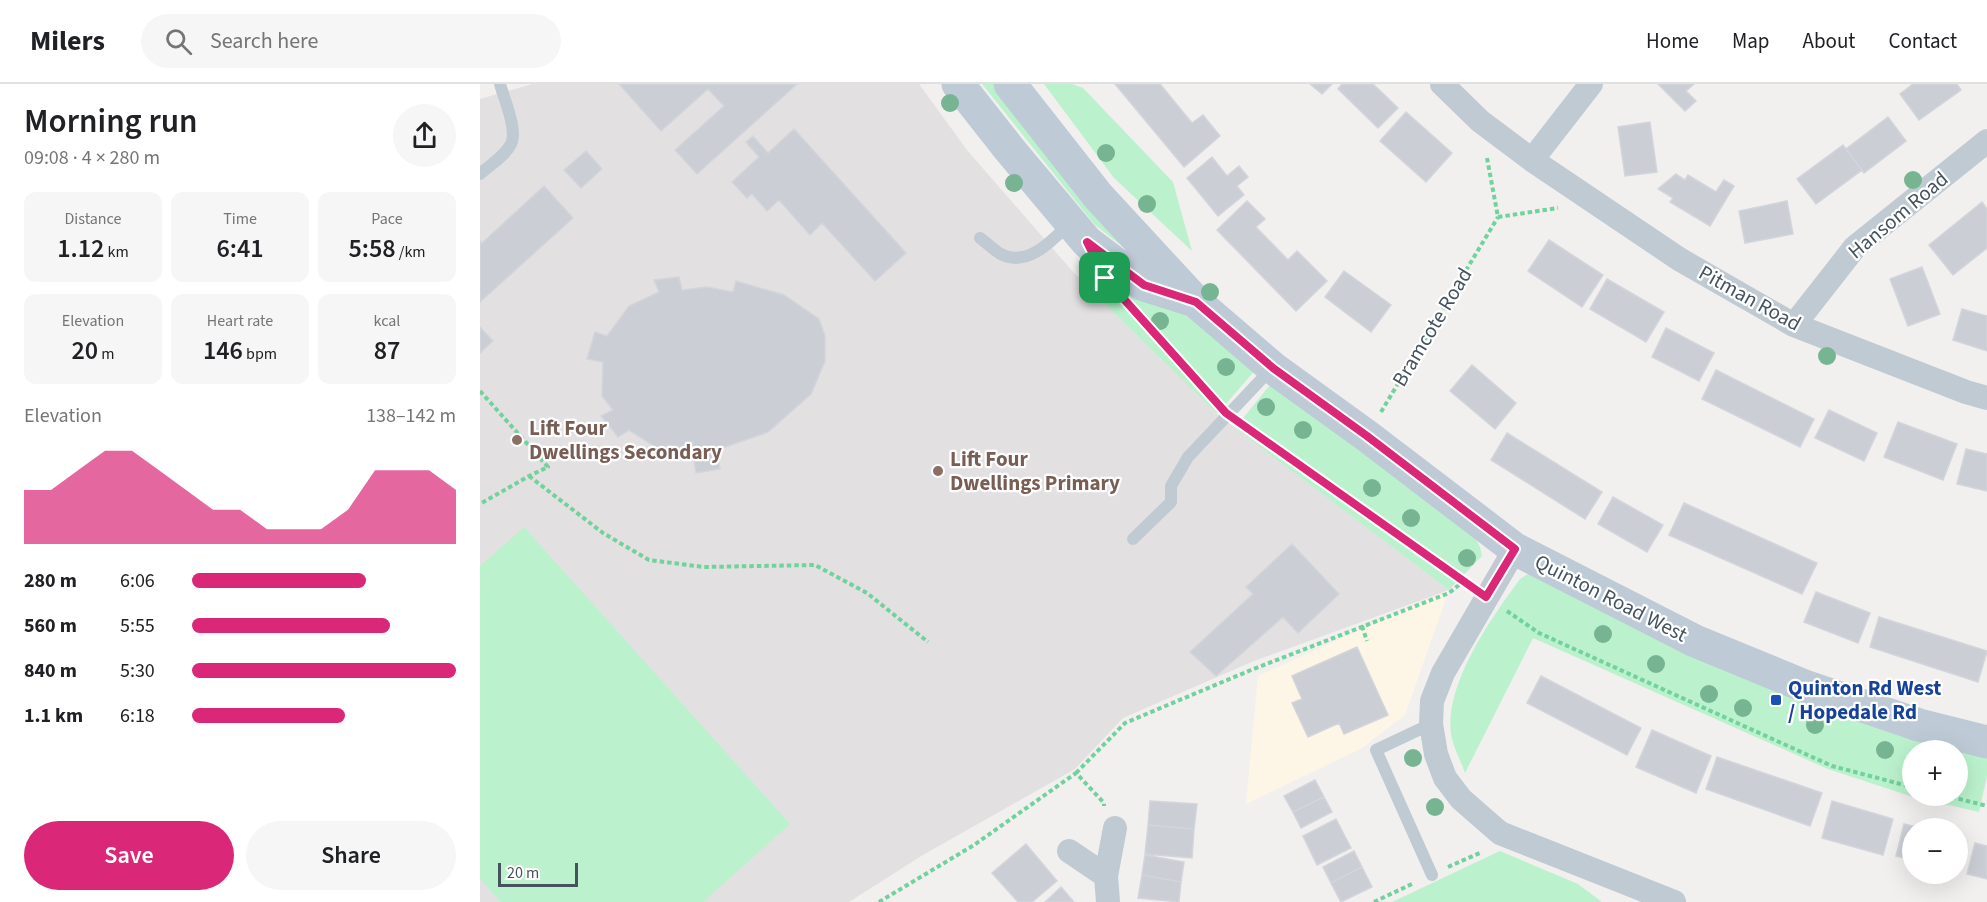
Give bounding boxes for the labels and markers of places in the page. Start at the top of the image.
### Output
pin [1079,252,1130,303]
place label: Lift Four Dwellings Secondary [529,413,722,467]
marker: Lift Four Dwellings Secondary [510,433,524,447]
place label: Lift Four Dwellings Primary [950,444,1120,498]
marker: Lift Four Dwellings Primary [931,464,945,478]
place label: Quinton Rd West / Hopedale Rd [1788,673,1941,727]
marker: Quinton Rd West / Hopedale Rd [1769,693,1783,707]

